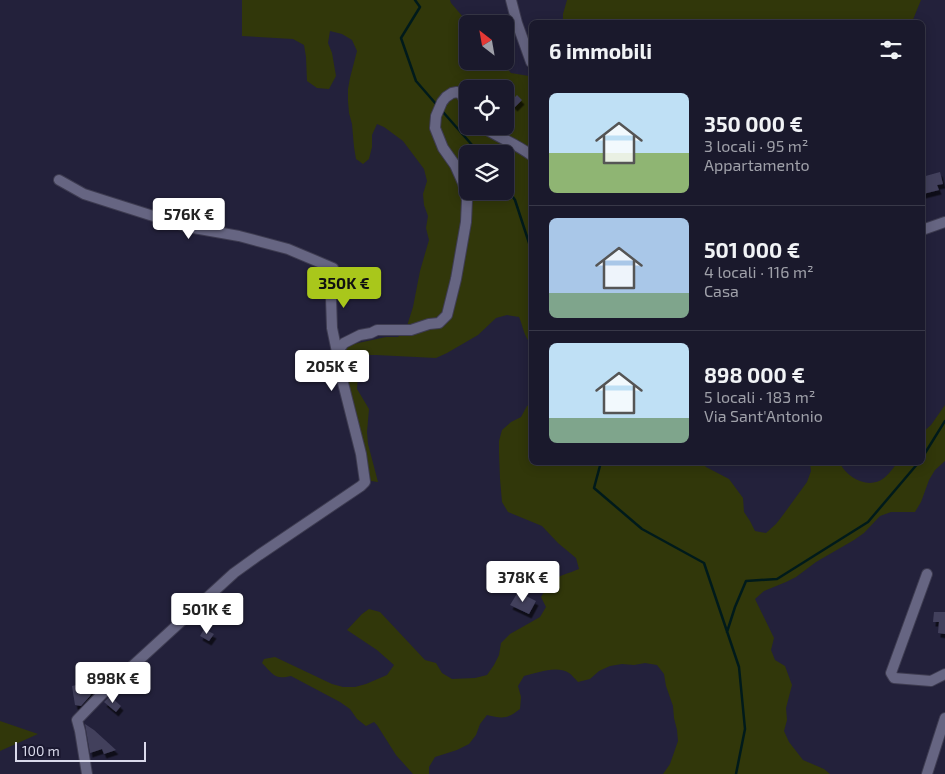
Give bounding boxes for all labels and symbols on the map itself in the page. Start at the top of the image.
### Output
north arrow [459,15,514,70]
pin: 576K € [148,198,230,240]
pin: 350K € [303,266,385,309]
pin: 205K € [291,350,373,392]
pin: 378K € [482,560,564,603]
pin: 501K € [166,592,248,635]
pin: 898K € [72,662,154,704]
scale bar [15,739,146,762]

